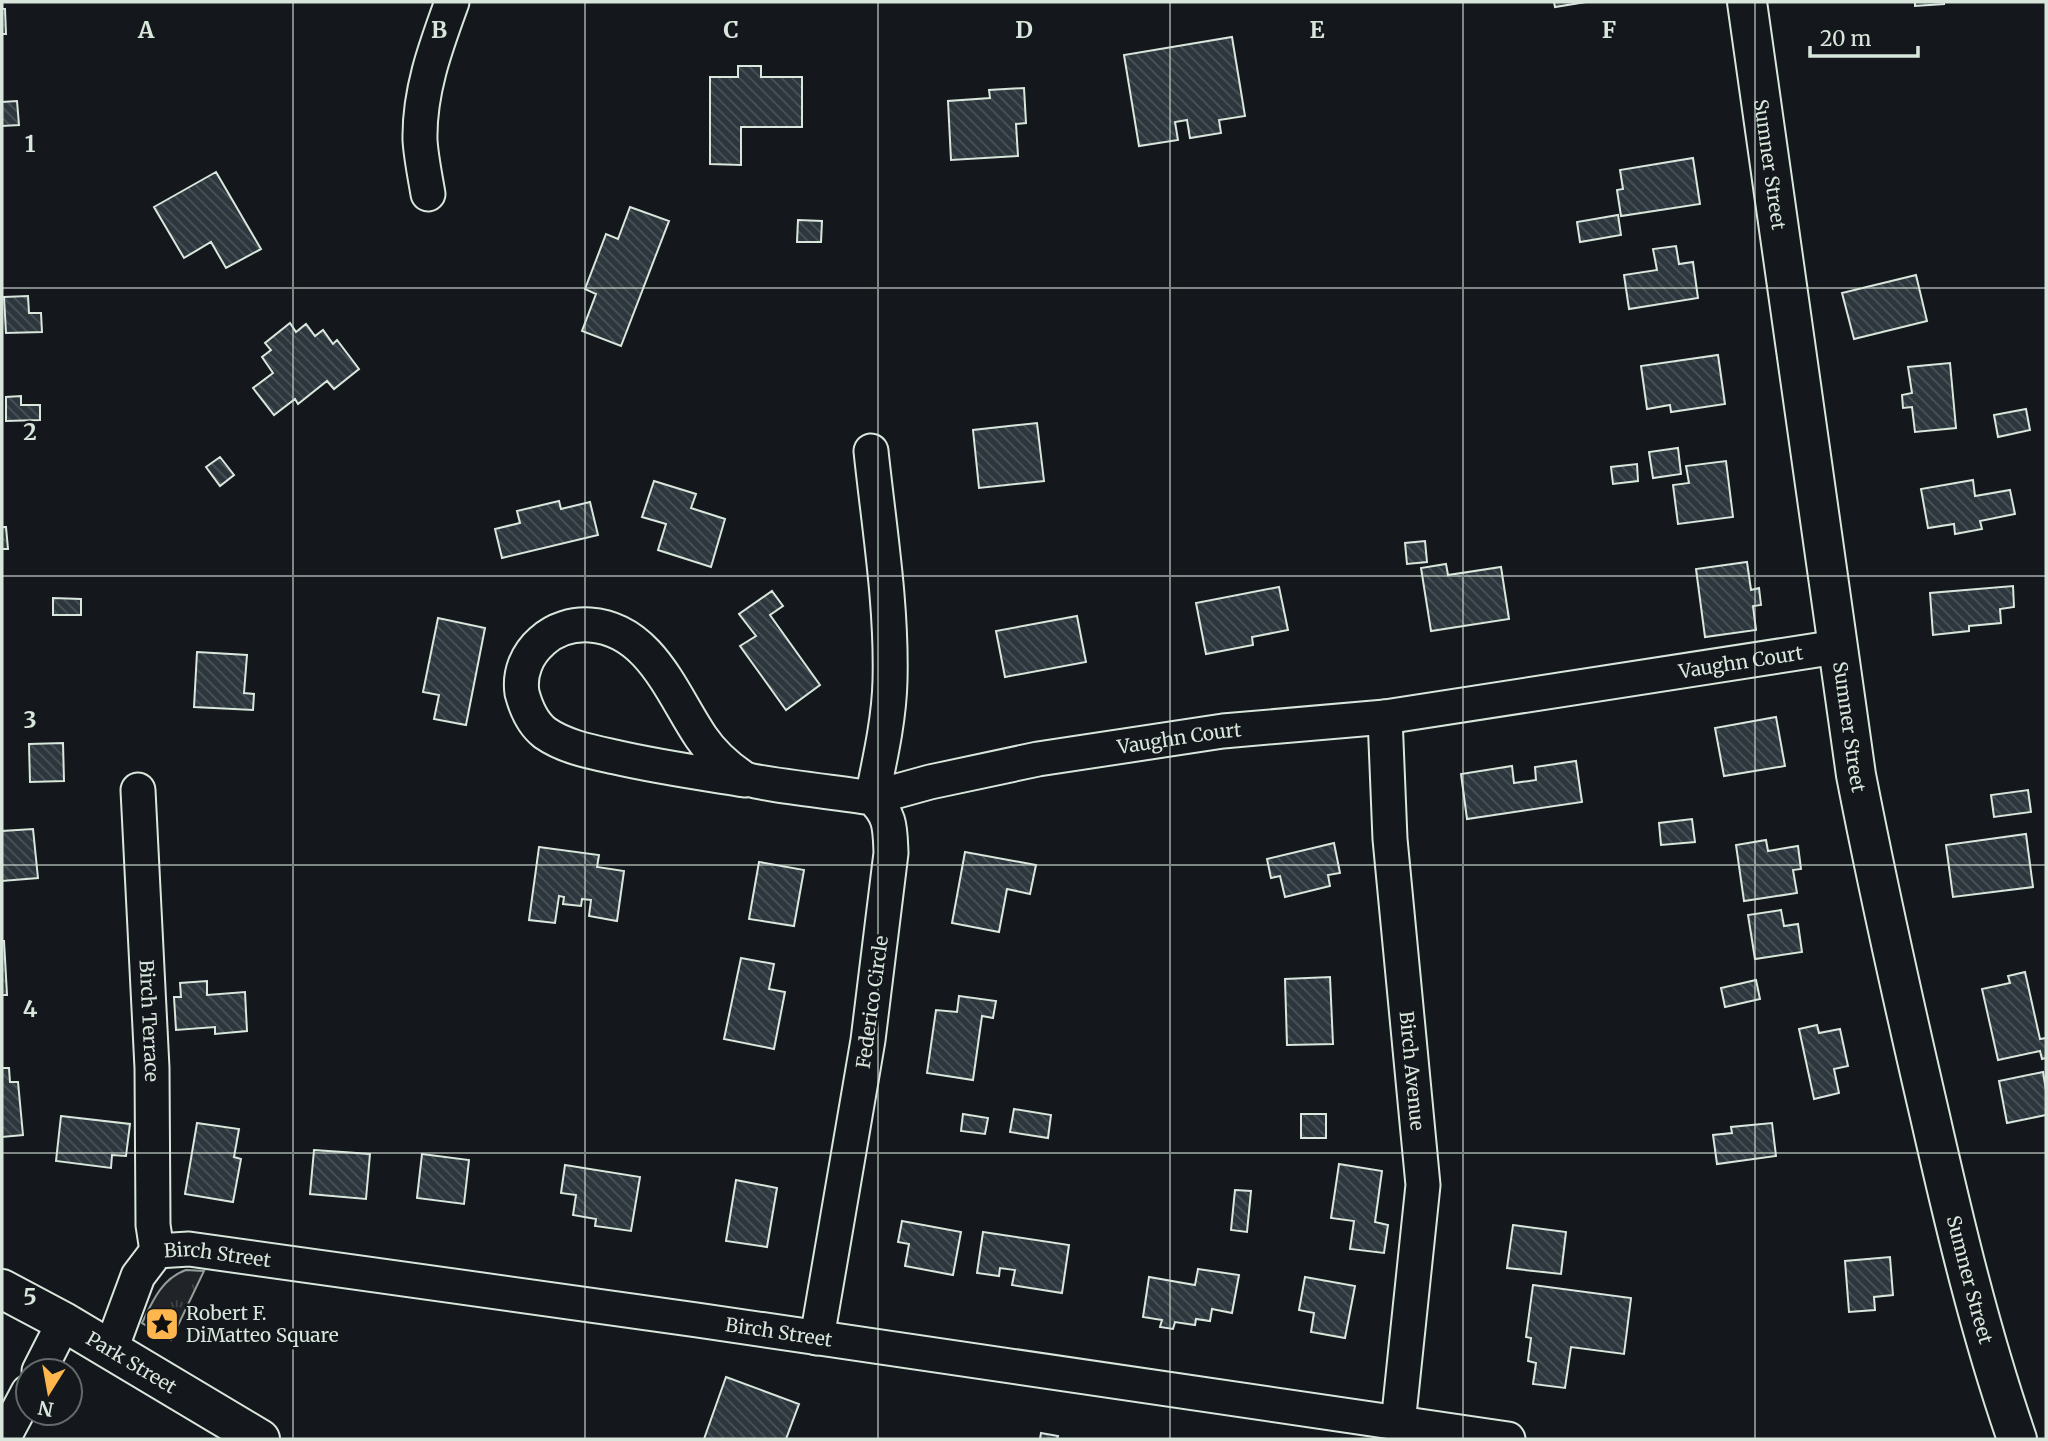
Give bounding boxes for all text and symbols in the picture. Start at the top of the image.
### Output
scale bar [1810,14,1918,58]
text: A [137,15,155,44]
text: B [431,15,447,44]
text: C [723,15,739,44]
text: D [1015,15,1033,44]
text: E [1309,15,1325,44]
text: F [1602,15,1616,44]
text: 20 m [1820,25,1872,52]
street label: Sumner Street [1749,97,1791,232]
text: 1 [25,129,36,158]
text: 2 [23,417,37,446]
street label: Vaughn Court [1676,640,1805,683]
street label: Sumner Street [1828,660,1871,795]
text: 3 [23,705,37,734]
street label: Vaughn Court [1115,717,1243,759]
street label: Federico Circle [851,934,893,1070]
street label: Birch Terrace [135,959,164,1082]
text: 4 [23,994,38,1023]
street label: Birch Avenue [1394,1010,1430,1132]
street label: Sumner Street [1942,1213,1998,1347]
street label: Birch Street [163,1237,273,1272]
text: 5 [23,1282,37,1311]
place label: Robert F. DiMatteo Square [186,1301,339,1347]
place icon: Robert F. DiMatteo Square [143,1305,181,1343]
street label: Birch Street [724,1312,834,1352]
street label: Park Street [82,1326,182,1399]
north arrow [14,1357,84,1427]
text: N [36,1395,55,1422]

